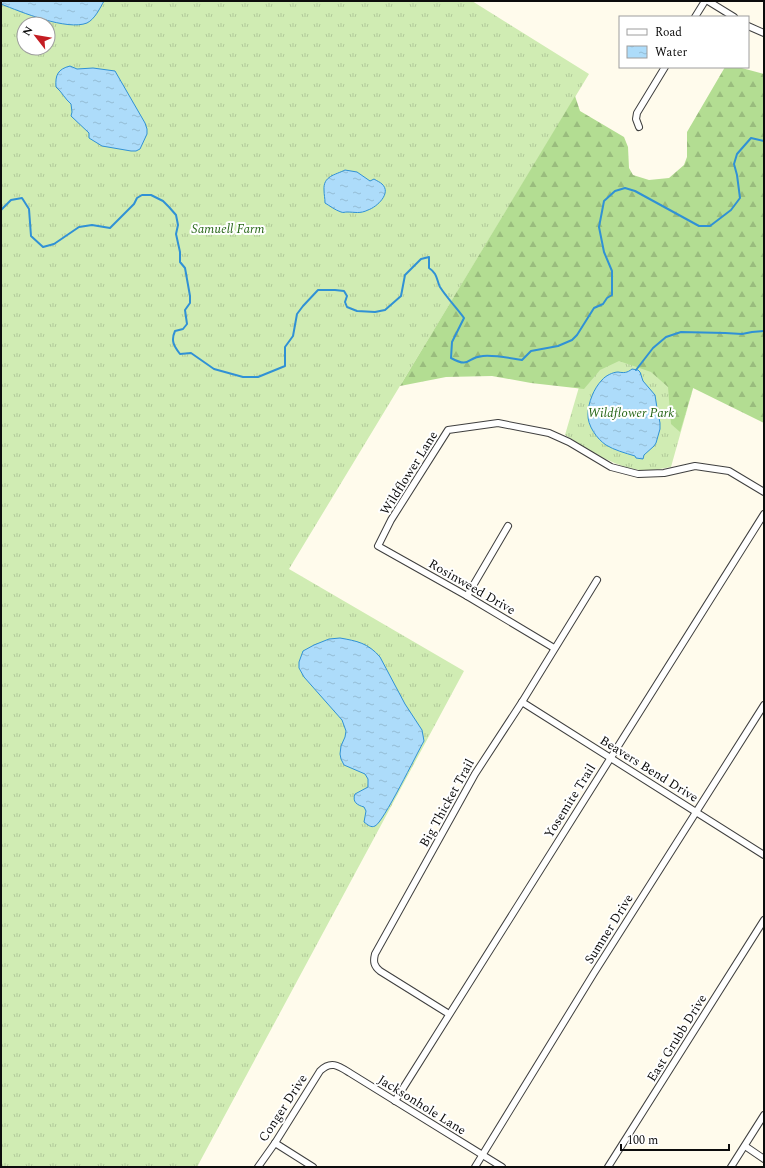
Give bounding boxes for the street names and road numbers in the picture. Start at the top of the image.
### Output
street label: Wildflower Lane [375,427,443,519]
street label: Rosinweed Drive [425,554,519,620]
street label: Beavers Bend Drive [596,731,702,807]
street label: Big Thicket Trail [414,755,480,851]
street label: Yosemite Trail [539,760,601,842]
street label: Sumner Drive [579,890,639,968]
street label: East Grubb Drive [642,990,712,1086]
street label: Conger Drive [254,1070,312,1146]
street label: Jacksonhole Lane [374,1070,470,1140]

